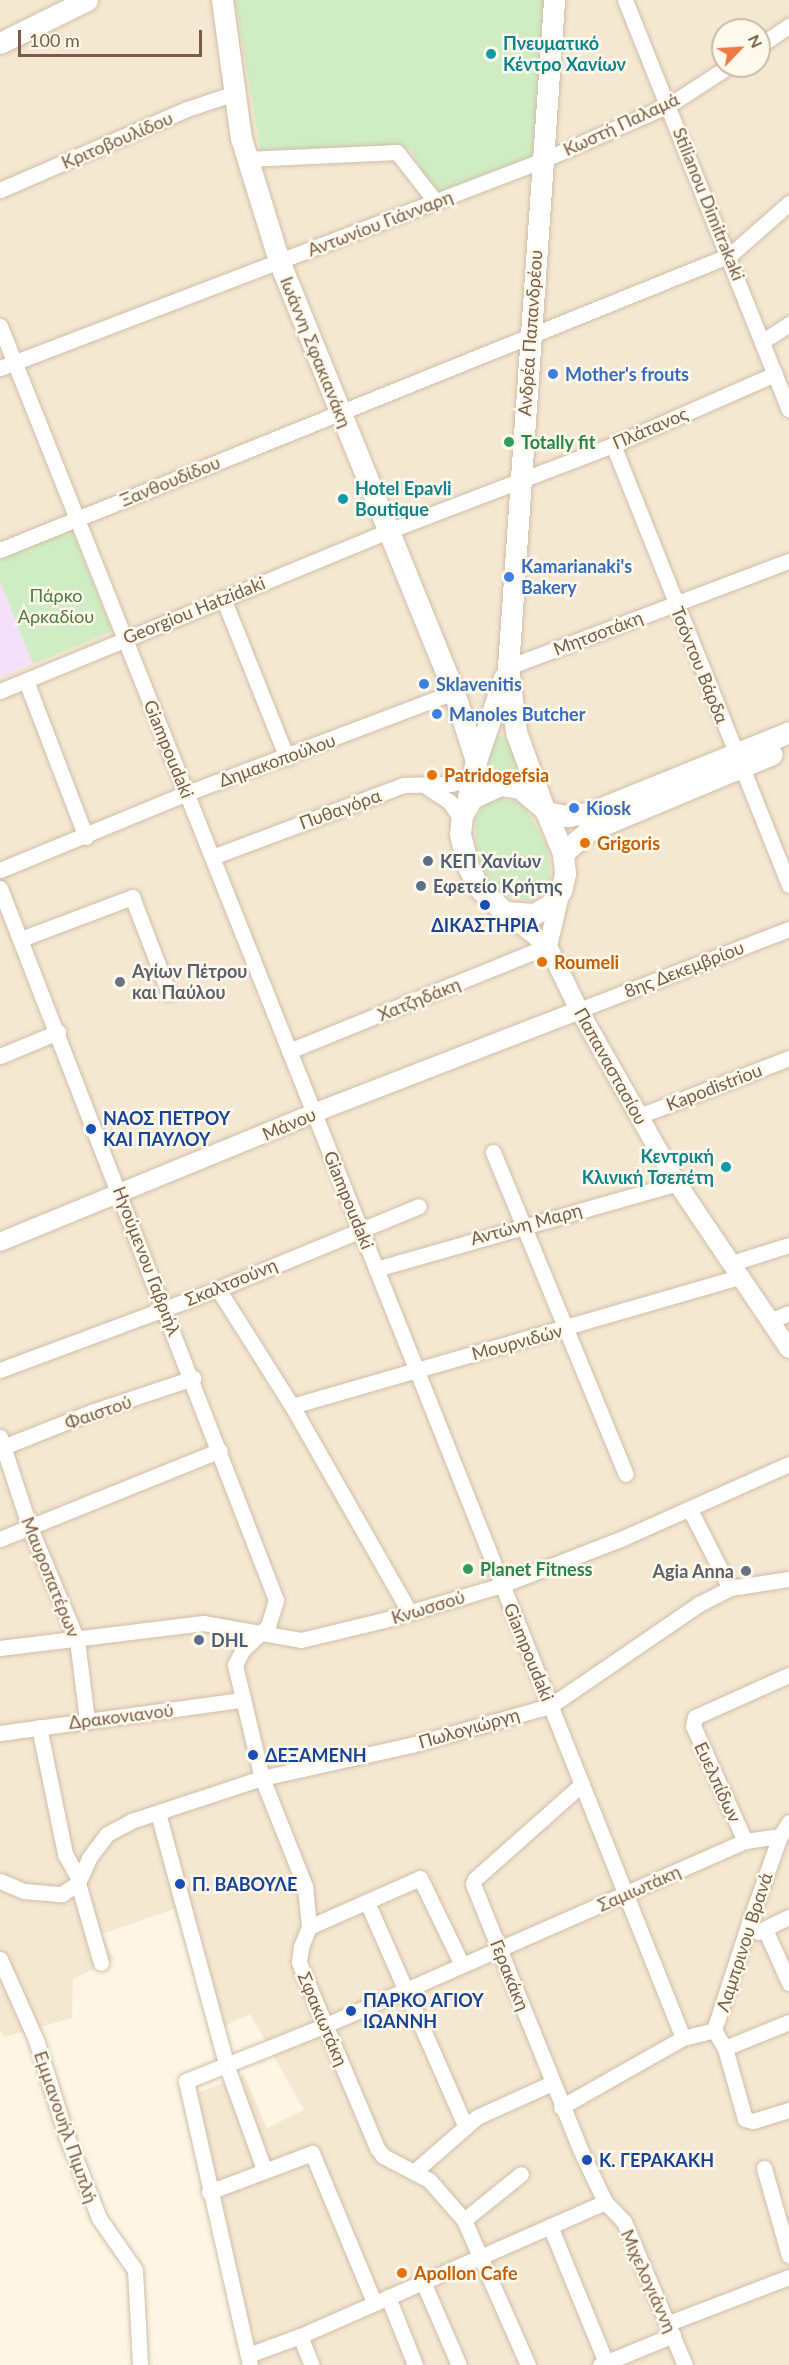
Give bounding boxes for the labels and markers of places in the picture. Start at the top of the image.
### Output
place label: Πνευματικό Κέντρο Χανίων [503,33,626,76]
marker: Πνευματικό Κέντρο Χανίων [484,47,498,61]
place label: Mother's frouts [565,363,689,385]
marker: Mother's frouts [546,367,560,381]
place label: Totally fit [521,431,596,453]
marker: Totally fit [502,435,516,449]
place label: Hotel Epavli Boutique [355,478,452,520]
marker: Hotel Epavli Boutique [336,492,350,506]
place label: Kamarianaki's Bakery [521,556,632,598]
marker: Kamarianaki's Bakery [502,570,516,584]
place label: Sklavenitis [436,673,522,695]
marker: Sklavenitis [417,677,431,691]
place label: Manoles Butcher [449,703,585,725]
marker: Manoles Butcher [430,707,444,721]
place label: Patridogefsia [444,764,549,786]
marker: Patridogefsia [425,768,439,782]
place label: Kiosk [586,797,631,819]
marker: Kiosk [567,801,581,815]
place label: Grigoris [597,832,660,854]
marker: Grigoris [578,836,592,850]
place label: ΚΕΠ Χανίων [440,850,541,872]
marker: ΚΕΠ Χανίων [421,854,435,868]
place label: Εφετείο Κρήτης [433,875,562,897]
marker: Εφετείο Κρήτης [414,879,428,893]
marker: ΔΙΚΑΣΤΗΡΙΑ [478,898,492,912]
place label: ΔΙΚΑΣΤΗΡΙΑ [431,914,539,936]
place label: Roumeli [554,951,619,973]
marker: Roumeli [535,955,549,969]
place label: Αγίων Πέτρου και Παύλου [132,961,247,1004]
marker: Αγίων Πέτρου και Παύλου [113,975,127,989]
place label: ΝΑΟΣ ΠΕΤΡΟΥ ΚΑΙ ΠΑΥΛΟΥ [103,1108,230,1150]
marker: ΝΑΟΣ ΠΕΤΡΟΥ ΚΑΙ ΠΑΥΛΟΥ [84,1122,98,1136]
place label: Κεντρική Κλινική Τσεπέτη [581,1146,714,1188]
marker: Κεντρική Κλινική Τσεπέτη [719,1160,733,1174]
place label: Planet Fitness [480,1558,592,1580]
place label: Agia Anna [652,1560,734,1582]
marker: Planet Fitness [461,1562,475,1576]
marker: Agia Anna [739,1564,753,1578]
place label: DHL [211,1629,248,1651]
marker: DHL [192,1633,206,1647]
place label: ΔΕΞΑΜΕΝΗ [265,1744,367,1766]
marker: ΔΕΞΑΜΕΝΗ [246,1748,260,1762]
place label: Π. ΒΑΒΟΥΛΕ [192,1873,297,1895]
marker: Π. ΒΑΒΟΥΛΕ [173,1877,187,1891]
place label: ΠΑΡΚΟ ΑΓΙΟΥ ΙΩΑΝΝΗ [363,1990,484,2032]
marker: ΠΑΡΚΟ ΑΓΙΟΥ ΙΩΑΝΝΗ [344,2004,358,2018]
place label: Κ. ΓΕΡΑΚΑΚΗ [599,2149,714,2171]
marker: Κ. ΓΕΡΑΚΑΚΗ [580,2153,594,2167]
place label: Apollon Cafe [414,2262,518,2284]
marker: Apollon Cafe [395,2266,409,2280]

